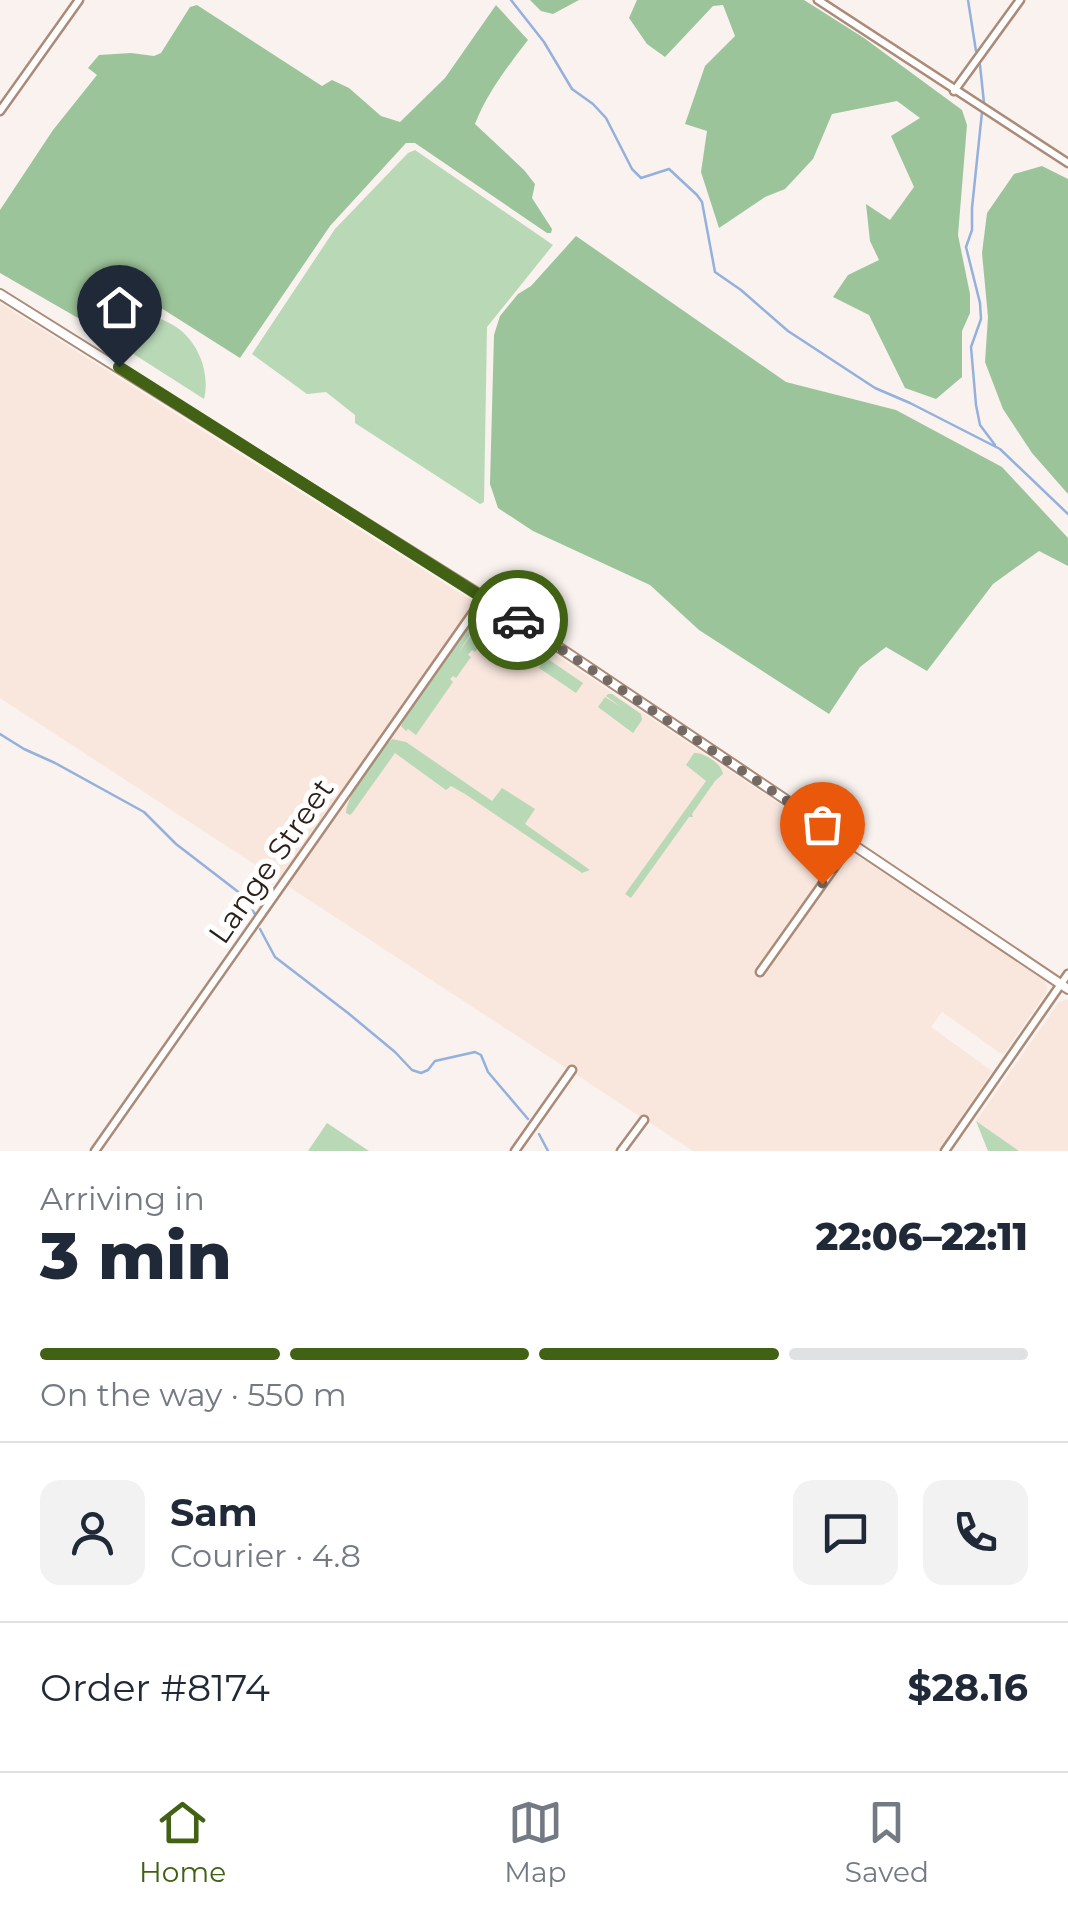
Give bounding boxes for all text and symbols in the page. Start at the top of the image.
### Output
pin [77,265,162,368]
icon: home [92,280,147,335]
courier [468,570,568,670]
icon: car [491,593,546,648]
street label: Lange Street [201,771,341,951]
pin [780,782,865,885]
icon: bag [795,797,850,852]
text: Arriving in [40,1179,205,1218]
text: 22:06–22:11 [815,1213,1028,1260]
text: 3 min [40,1216,232,1295]
text: On the way · 550 m [40,1375,347,1414]
button: person [40,1480,145,1585]
button: chat [793,1480,898,1585]
button: phone [923,1480,1028,1585]
text: Sam [170,1489,258,1536]
text: Courier · 4.8 [170,1536,361,1575]
text: Order #8174 [40,1664,270,1711]
text: $28.16 [907,1664,1028,1711]
tab: Home [139,1795,226,1889]
tab: Map [504,1795,567,1889]
tab: Saved [845,1795,929,1889]

